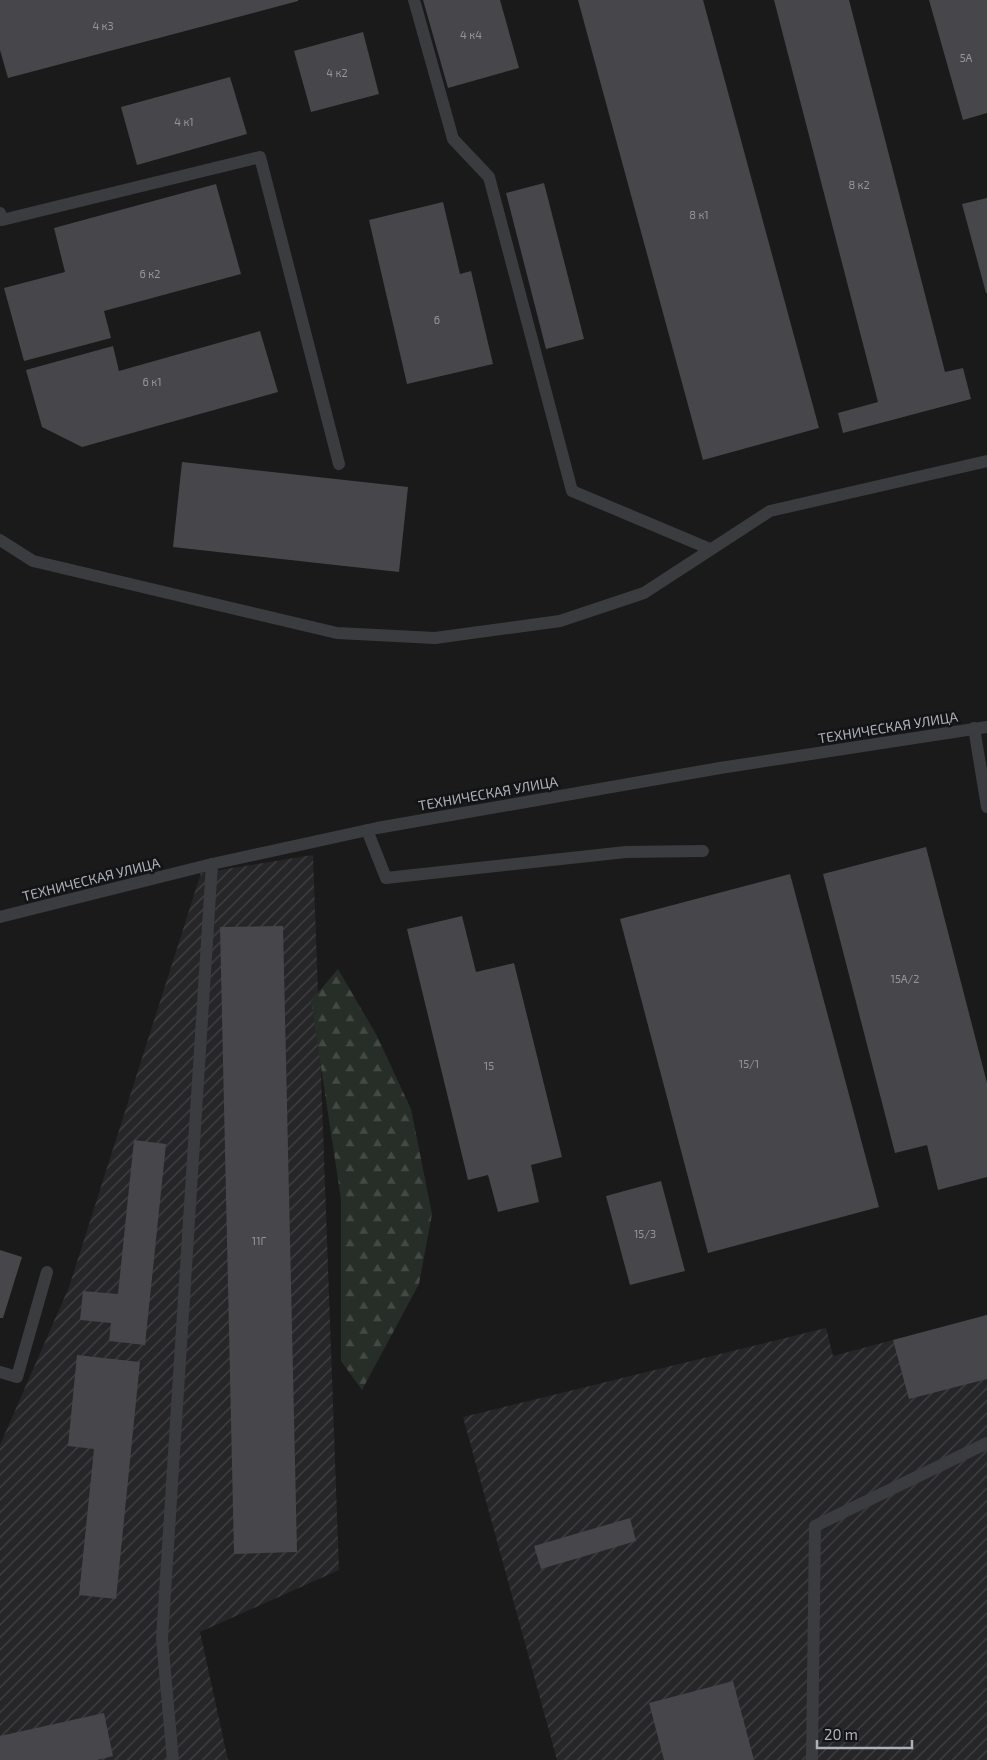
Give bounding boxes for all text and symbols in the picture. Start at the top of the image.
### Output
house number: 4 к3 [92,19,114,32]
house number: 4 к4 [460,28,482,41]
house number: 5А [960,51,973,64]
house number: 4 к2 [326,66,348,79]
house number: 4 к1 [174,115,194,128]
house number: 8 к2 [848,178,870,191]
house number: 8 к1 [689,208,709,221]
house number: 6 к2 [140,267,160,280]
house number: 6 [434,313,440,326]
house number: 6 к1 [142,375,162,388]
street label: ТЕХНИЧЕСКАЯ УЛИЦА [817,708,959,746]
street label: ТЕХНИЧЕСКАЯ УЛИЦА [417,772,559,814]
street label: ТЕХНИЧЕСКАЯ УЛИЦА [20,854,162,904]
house number: 15А/2 [891,972,920,985]
house number: 15/1 [739,1057,759,1070]
house number: 15 [484,1059,494,1072]
house number: 15/3 [634,1227,656,1240]
house number: 11Г [252,1234,267,1247]
scale bar [817,1718,912,1750]
text: 20 m [824,1725,858,1743]

